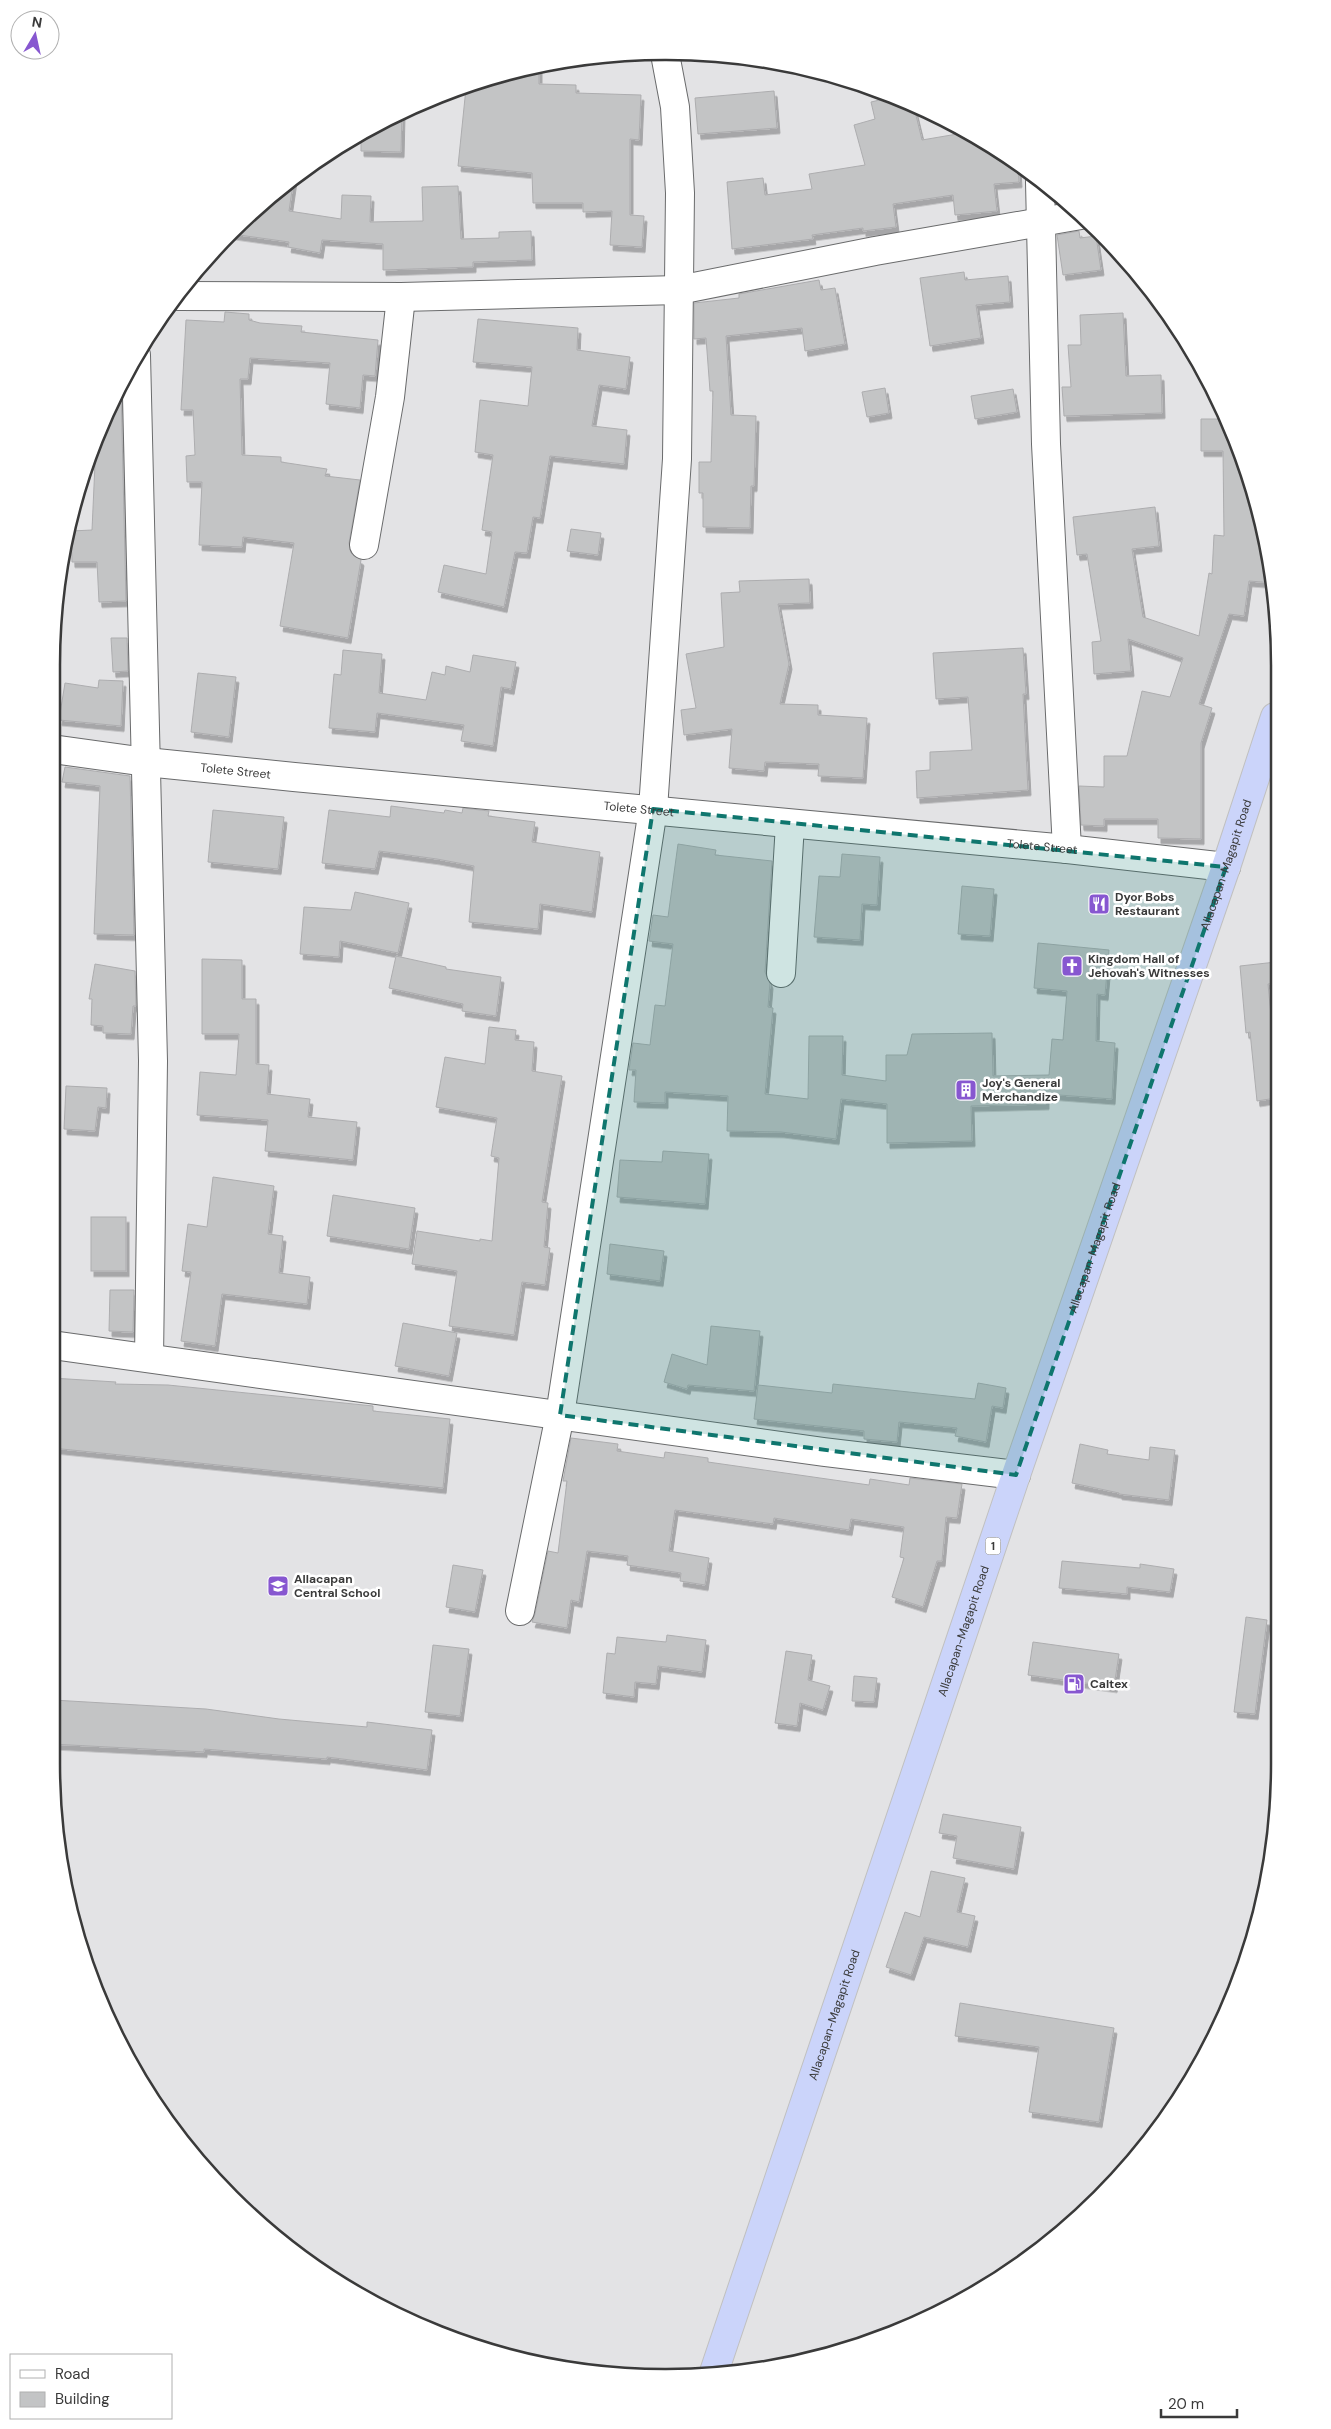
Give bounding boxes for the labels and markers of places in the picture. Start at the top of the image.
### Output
place label: Dyor Bobs Restaurant [1115,889,1180,919]
restaurant icon: Dyor Bobs Restaurant [1087,892,1111,916]
place label: Kingdom Hall of Jehovah's Witnesses [1088,951,1210,981]
church icon: Kingdom Hall of Jehovah's Witnesses [1060,954,1084,978]
place label: Joy's General Merchandize [982,1075,1060,1105]
building icon: Joy's General Merchandize [954,1078,978,1102]
place label: Allacapan Central School [294,1571,380,1601]
school or university icon: Allacapan Central School [266,1574,290,1598]
fuel station icon: Caltex [1062,1672,1086,1696]
place label: Caltex [1090,1676,1128,1692]

